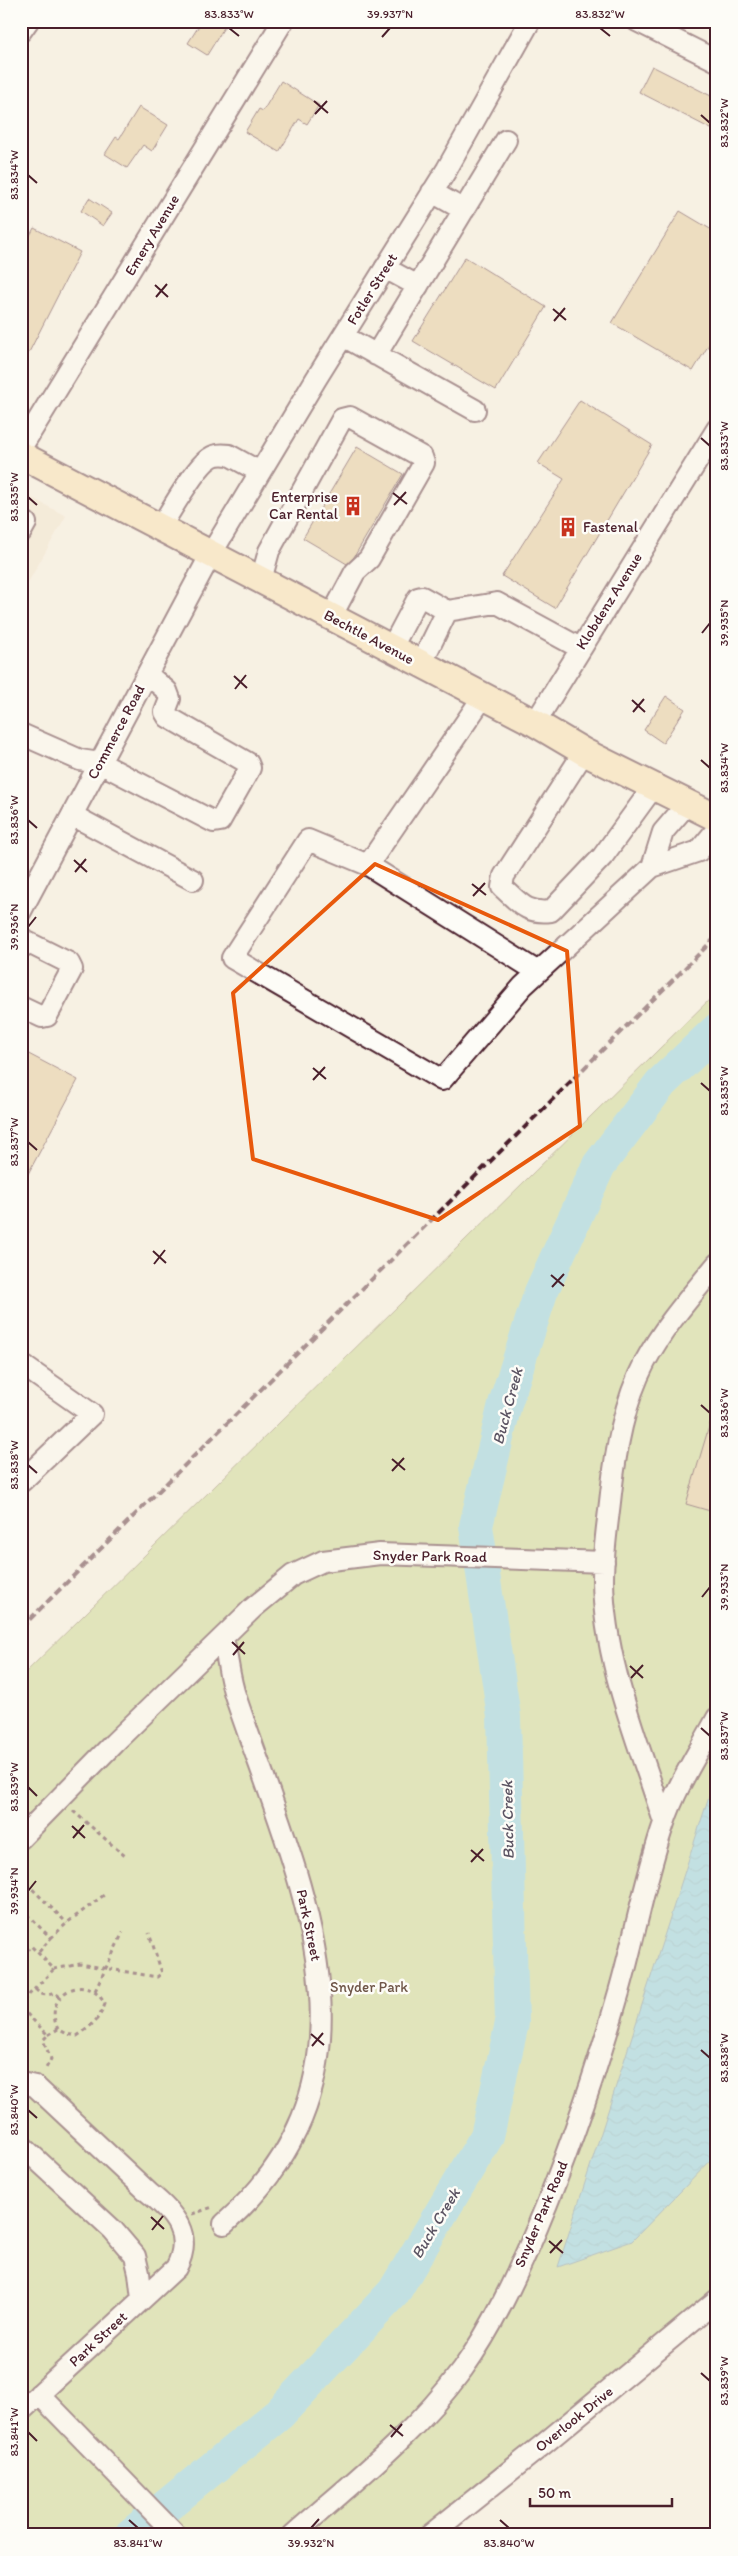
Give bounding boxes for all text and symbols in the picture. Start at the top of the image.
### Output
text: 83.833°W [204,7,254,21]
text: 39.937°N [367,7,413,21]
text: 83.832°W [575,7,625,21]
text: 83.832°W [717,98,731,148]
text: 83.834°W [7,150,21,200]
street label: Emery Avenue [121,191,183,279]
street label: Fotler Street [343,250,401,328]
text: 83.833°W [717,421,731,471]
text: 83.835°W [7,472,21,522]
place label: Enterprise Car Rental [269,488,339,523]
building icon: Enterprise Car Rental [342,495,364,517]
building icon: Fastenal [557,516,579,538]
place label: Fastenal [583,518,639,536]
street label: Klobdenz Avenue [572,549,646,653]
text: 39.935°N [717,600,731,646]
street label: Bechtle Avenue [321,606,417,668]
street label: Commerce Road [83,682,149,782]
text: 83.834°W [717,743,731,793]
text: 83.836°W [7,795,21,845]
text: 39.936°N [7,904,21,950]
text: 83.835°W [717,1066,731,1116]
text: 83.837°W [7,1118,21,1166]
water label: Buck Creek [488,1365,527,1447]
text: 83.836°W [717,1388,731,1438]
text: 83.838°W [7,1440,21,1490]
street label: Snyder Park Road [373,1546,488,1566]
text: 39.933°N [717,1564,731,1610]
text: 83.837°W [717,1712,731,1760]
text: 83.839°W [7,1762,21,1812]
water label: Buck Creek [497,1780,518,1859]
text: 39.934°N [7,1867,21,1915]
street label: Park Street [293,1888,325,1963]
park label: Snyder Park [330,1978,408,1996]
text: 83.838°W [717,2033,731,2083]
text: 83.840°W [7,2084,21,2136]
street label: Snyder Park Road [510,2157,572,2270]
water label: Buck Creek [407,2184,464,2262]
street label: Park Street [65,2307,131,2370]
text: 83.839°W [717,2356,731,2406]
street label: Overlook Drive [532,2382,616,2456]
text: 83.841°W [7,2407,21,2457]
scale bar [530,2476,673,2508]
text: 50 m [538,2484,571,2502]
text: 83.841°W [113,2536,163,2550]
text: 39.932°N [288,2536,334,2550]
text: 83.840°W [483,2536,535,2550]

